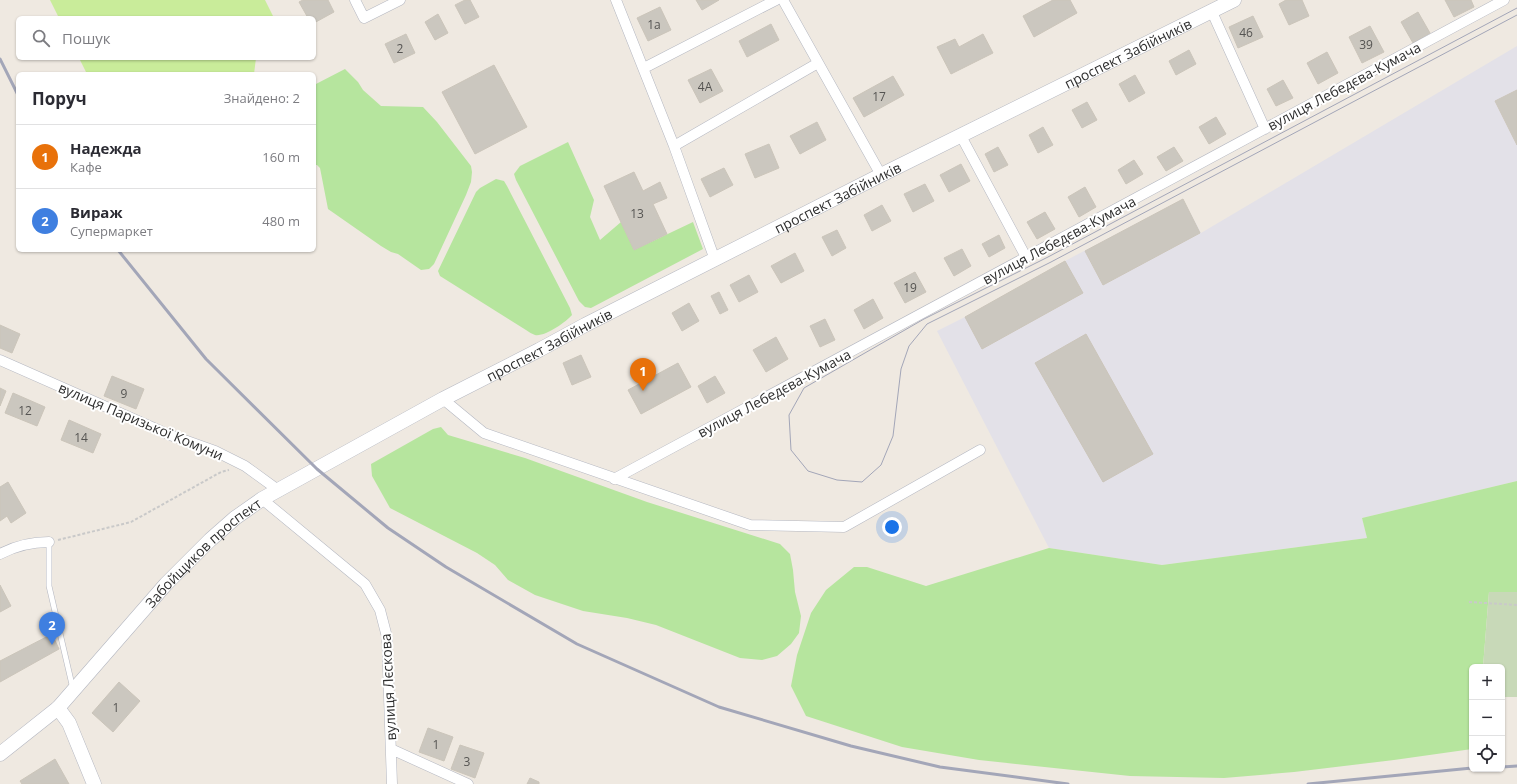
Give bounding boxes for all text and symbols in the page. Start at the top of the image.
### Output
street label: проспект Забійників [1061,13,1194,92]
search box [16,16,316,60]
house number: 1а [647,16,661,33]
house number: 46 [1239,24,1253,41]
icon: search [30,27,52,49]
text: Пошук [62,28,111,48]
house number: 39 [1359,36,1373,53]
street label: вулиця Лебедєва-Кумача [1264,37,1424,135]
house number: 2 [397,40,404,57]
house number: 4А [698,78,713,95]
text: Поруч [32,87,87,110]
house number: 17 [872,88,886,105]
text: Знайдено: 2 [224,89,300,107]
text: Надежда [70,138,141,158]
text: 1 [41,148,49,166]
text: 160 m [262,148,300,166]
street label: проспект Забійників [771,157,904,237]
text: Кафе [70,158,102,176]
street label: вулиця Лебедєва-Кумача [979,191,1139,289]
text: Вираж [70,202,123,222]
house number: 13 [630,205,644,222]
text: 2 [41,212,49,230]
text: 480 m [262,212,300,230]
text: Супермаркет [70,222,153,240]
house number: 19 [903,279,917,296]
street label: проспект Забійників [483,303,615,385]
street label: вулиця Лебедєва-Кумача [694,344,854,442]
pin: 1 [630,358,656,391]
street label: вулиця Паризької Комуни [56,378,226,464]
house number: 9 [121,385,128,402]
house number: 12 [18,402,32,419]
house number: 14 [74,429,88,446]
street label: Забойщиков проспект [140,493,265,611]
your location [882,517,902,537]
pin: 2 [39,612,65,645]
street label: вулиця Лєскова [376,633,400,741]
map controls [1469,664,1505,772]
button: + [1469,664,1505,700]
house number: 1 [113,699,119,716]
button: − [1469,700,1505,736]
house number: 1 [433,736,439,753]
button: locate [1469,736,1505,772]
house number: 3 [464,753,471,770]

